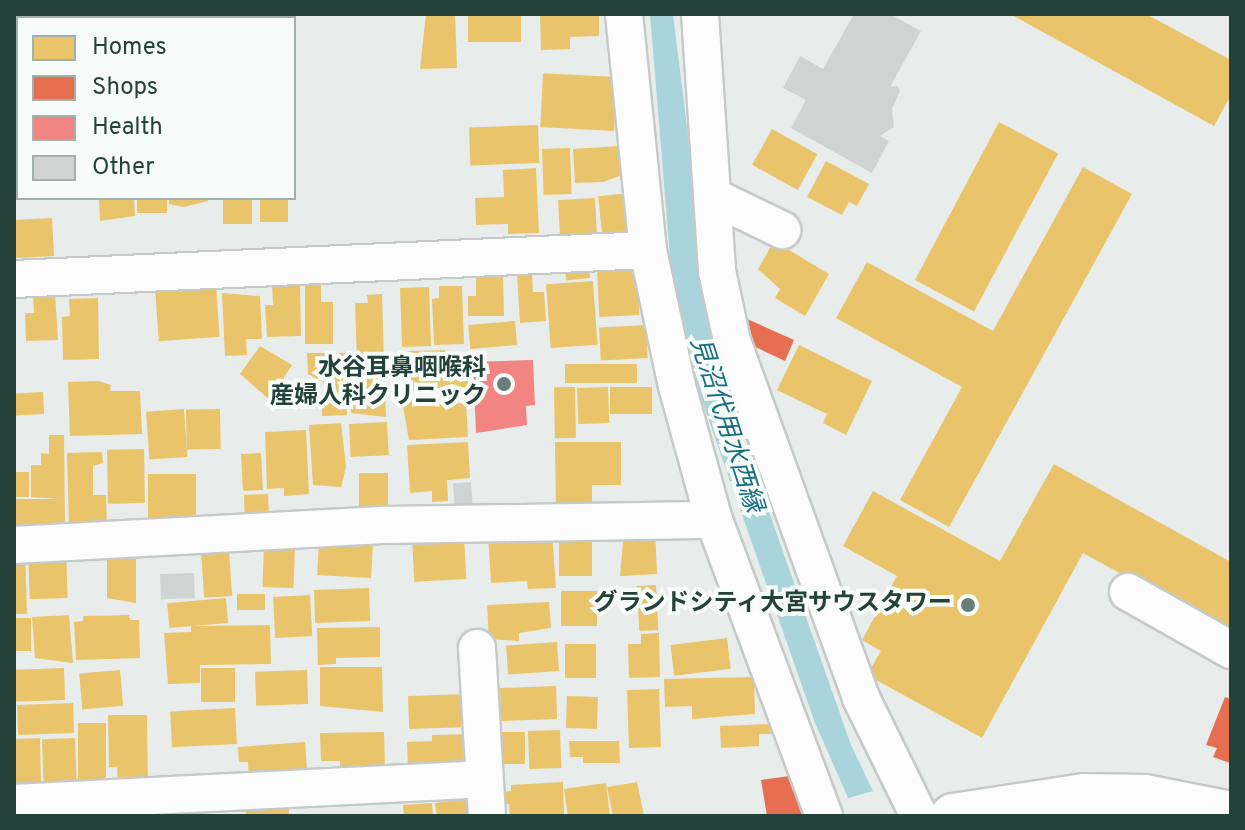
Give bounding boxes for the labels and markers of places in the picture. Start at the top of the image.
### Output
place label: 水谷耳鼻咽喉科 産婦人科クリニック [270,356,486,412]
marker: 水谷耳鼻咽喉科 産婦人科クリニック [493,373,515,395]
place label: グランドシティ大宮サウスタワー [592,591,952,619]
marker: グランドシティ大宮サウスタワー [959,596,977,614]

